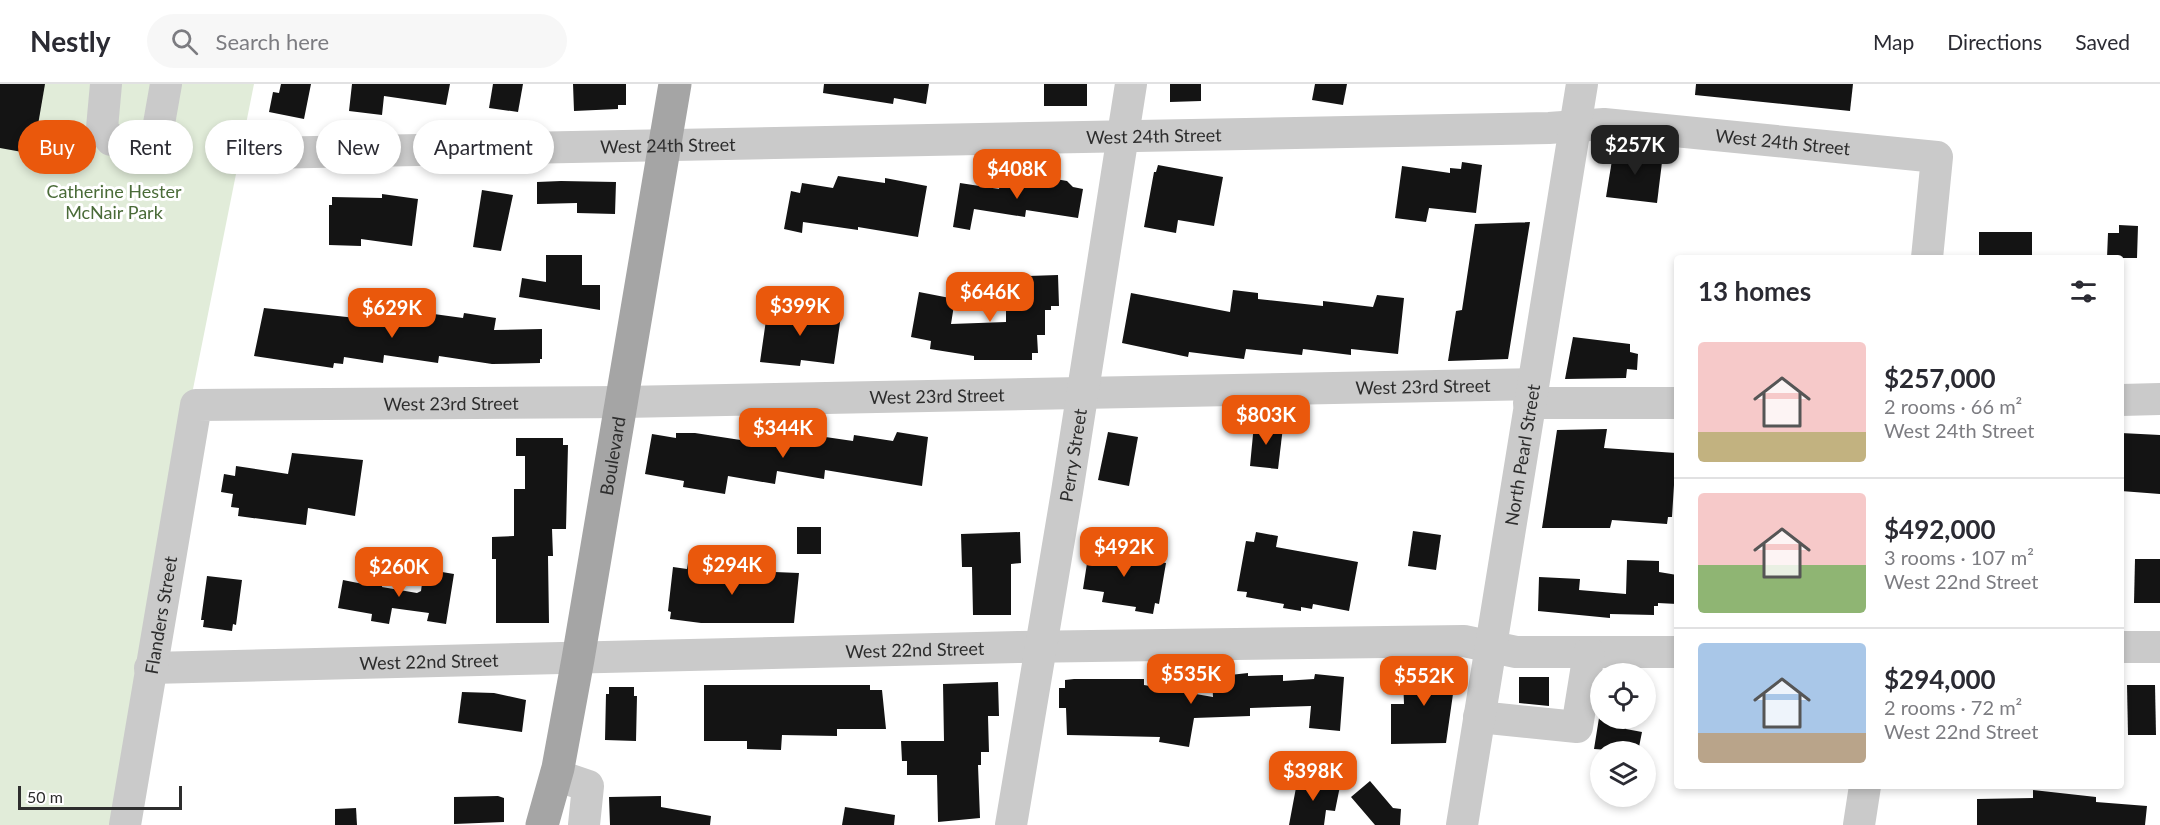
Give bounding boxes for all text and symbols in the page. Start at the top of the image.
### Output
search box [147,14,567,68]
text: Nestly [30,24,111,58]
icon: search [168,25,201,58]
text: Search here [216,28,329,55]
text: Map [1873,29,1914,54]
text: Directions [1947,29,2042,54]
text: Saved [2075,29,2130,54]
chip: Buy [18,120,96,174]
chip: Rent [108,120,193,174]
chip: Filters [205,120,304,174]
chip: New [316,120,401,174]
chip: Apartment [413,120,554,174]
street label: West 24th Street [1086,123,1222,148]
street label: West 24th Street [1714,124,1852,159]
pin: $257K [1593,125,1677,176]
text: $257K [1605,132,1665,156]
street label: West 24th Street [600,133,736,157]
pin: $408K [975,149,1059,200]
text: $408K [987,156,1047,180]
park label: Catherine Hester McNair Park [46,180,182,223]
pin: $646K [948,272,1032,323]
text: 13 homes [1698,275,1811,307]
icon: filters [2067,275,2100,308]
text: $646K [960,279,1020,303]
pin: $399K [758,286,842,337]
pin: $629K [350,288,434,339]
text: $399K [770,293,830,317]
text: $629K [362,295,422,319]
text: $257,000 [1884,362,1996,394]
icon: home [1746,366,1818,438]
street label: West 23rd Street [1355,374,1491,399]
street label: North Pearl Street [1500,382,1544,527]
street label: West 23rd Street [869,383,1005,408]
street label: West 23rd Street [383,392,519,415]
text: 2 rooms · 66 m² [1884,394,2022,418]
pin: $803K [1224,395,1308,446]
text: $803K [1236,402,1296,426]
street label: Perry Street [1055,407,1091,503]
pin: $344K [741,408,825,459]
street label: Boulevard [595,415,630,497]
text: $344K [753,415,813,439]
text: West 24th Street [1884,418,2034,442]
text: $492,000 [1884,513,1996,545]
icon: home [1746,517,1818,589]
pin: $492K [1082,527,1166,578]
text: $492K [1094,534,1154,558]
pin: $294K [690,545,774,596]
text: 3 rooms · 107 m² [1884,545,2034,569]
pin: $260K [357,547,441,598]
text: $294K [702,552,762,576]
street label: Flanders Street [140,554,181,676]
text: $260K [369,554,429,578]
text: West 22nd Street [1884,569,2038,593]
street label: West 22nd Street [845,637,985,662]
street label: West 22nd Street [359,649,499,674]
pin: $535K [1149,654,1233,705]
pin: $552K [1382,656,1466,707]
text: $535K [1161,661,1221,685]
text: $552K [1394,663,1454,687]
map controls [1590,663,1656,807]
button: locate [1590,663,1656,729]
text: $294,000 [1884,663,1996,695]
icon: home [1746,667,1818,739]
text: 2 rooms · 72 m² [1884,695,2022,719]
text: West 22nd Street [1884,719,2038,743]
button: layers [1590,741,1656,807]
pin: $398K [1271,751,1355,802]
text: $398K [1283,758,1343,782]
scale bar [18,783,182,810]
text: 50 m [27,787,63,806]

